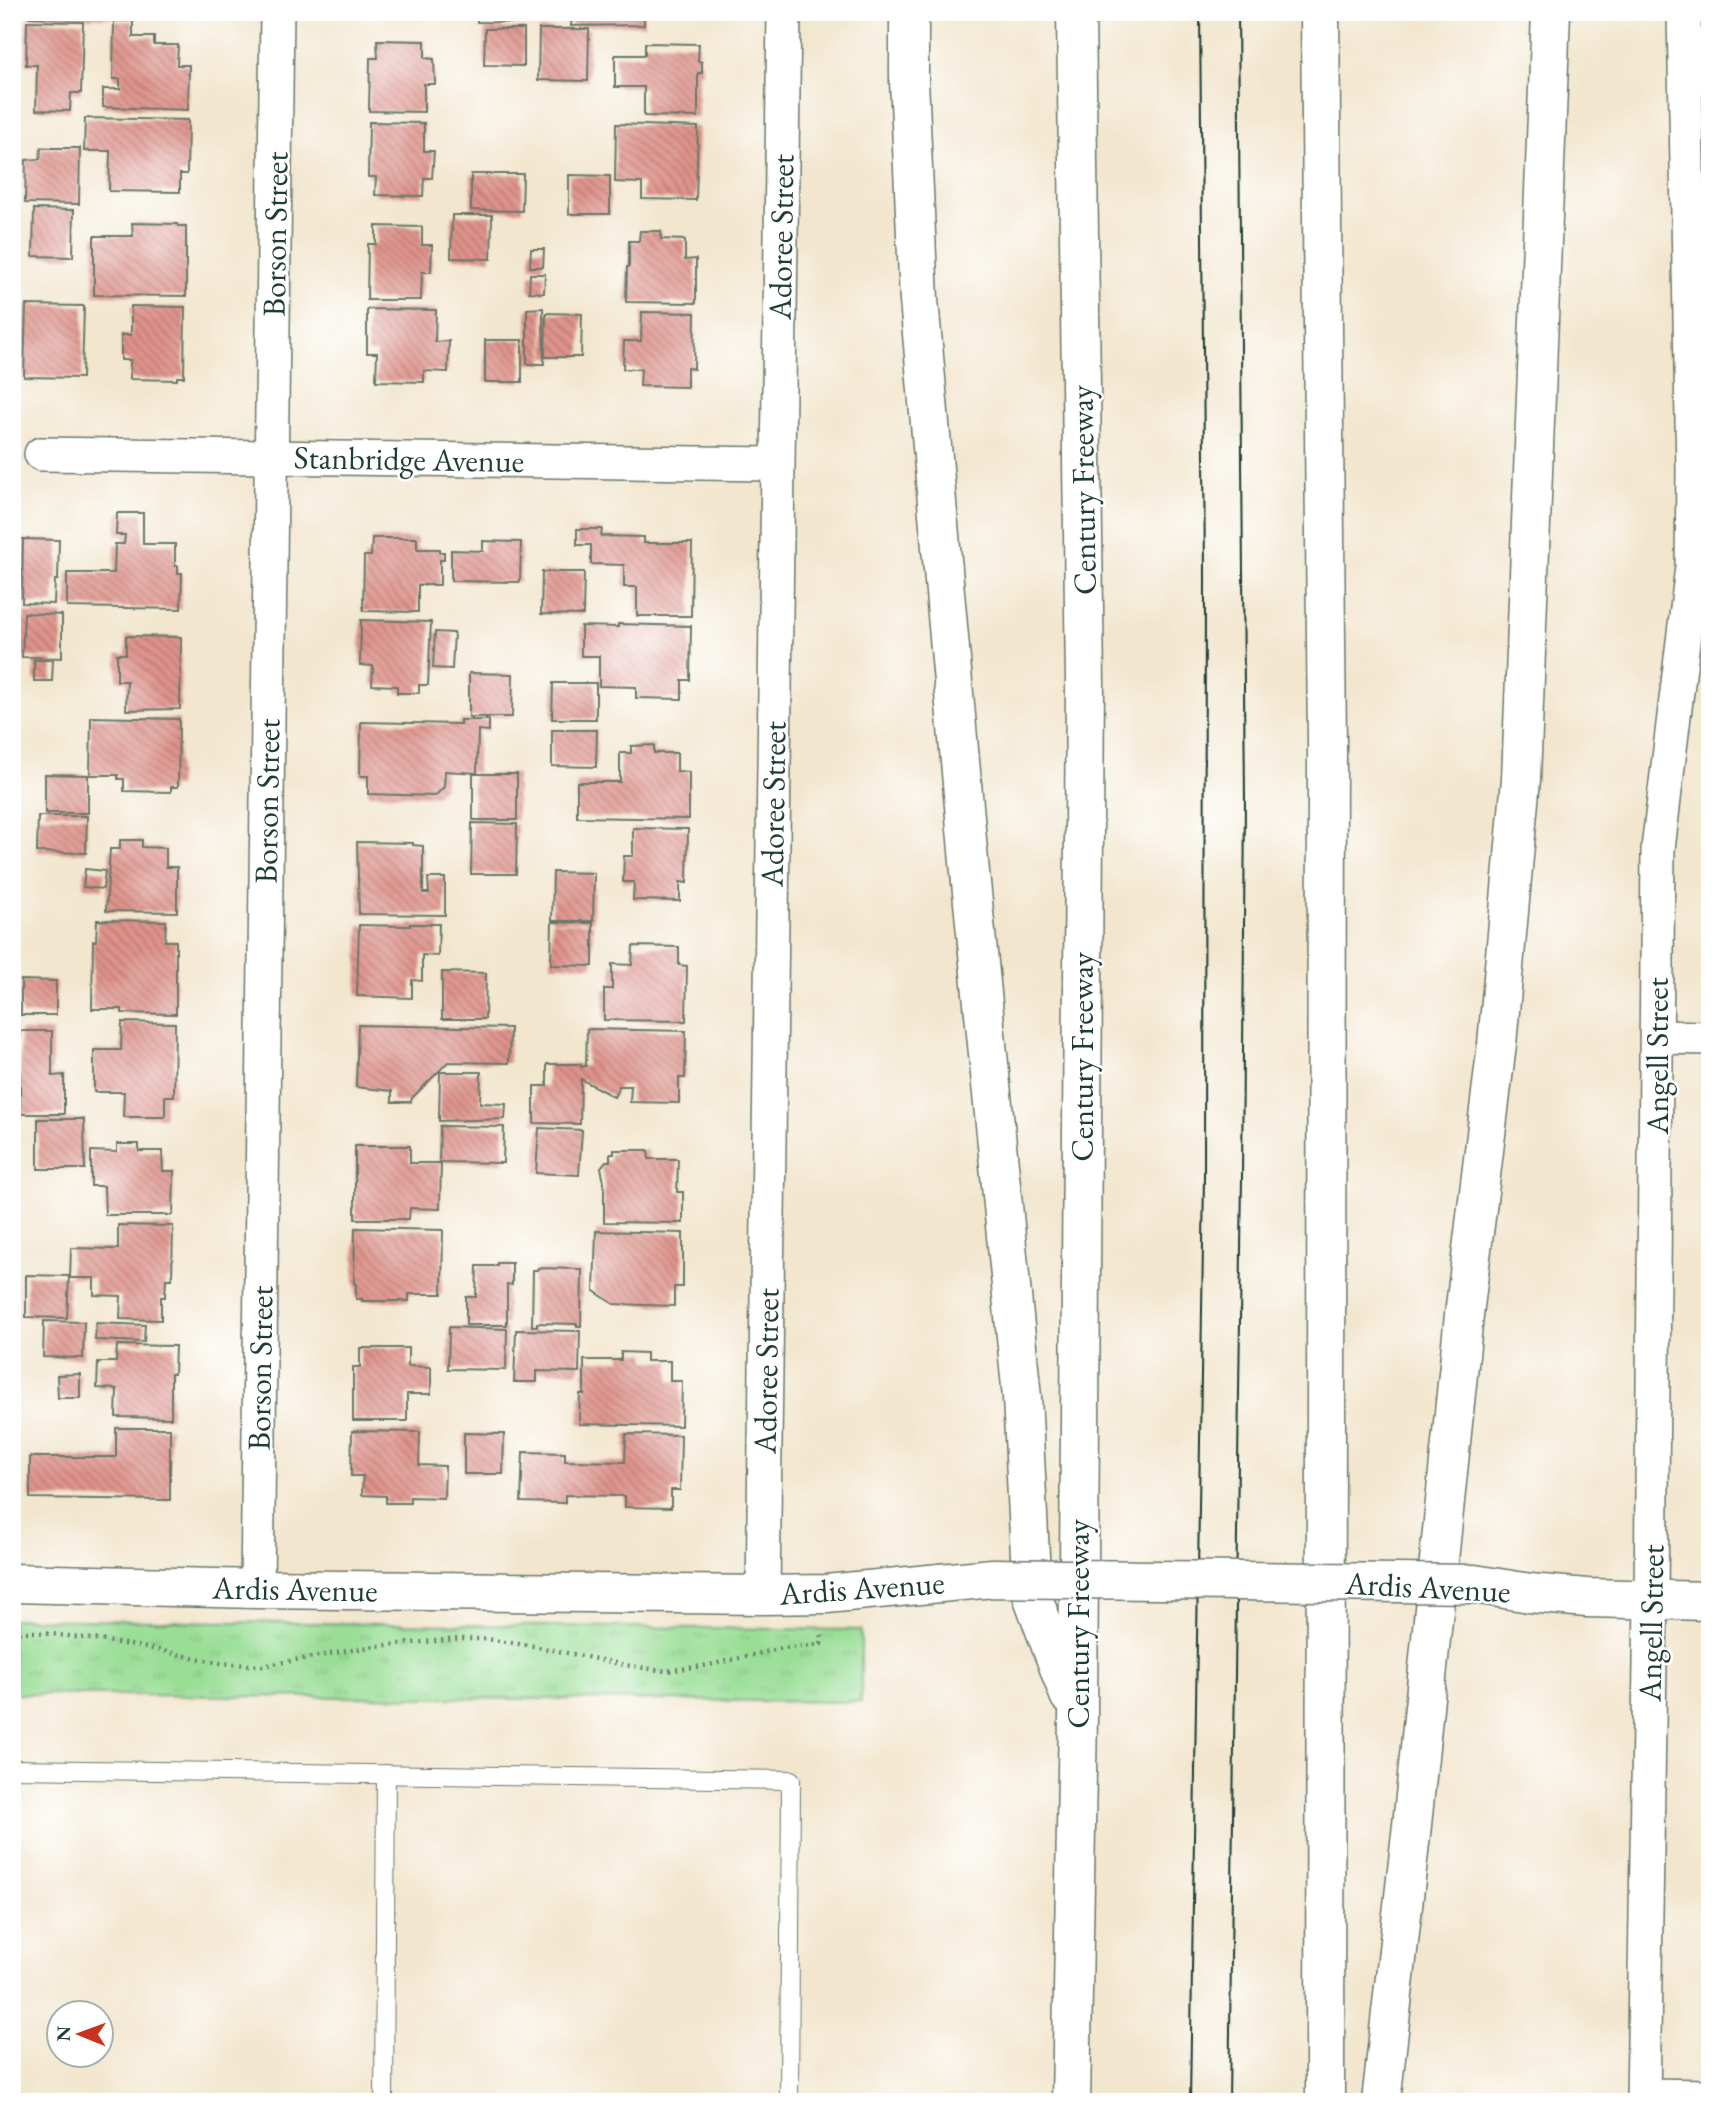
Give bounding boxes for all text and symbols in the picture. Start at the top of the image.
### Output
street label: Borson Street [253,151,297,317]
street label: Adoree Street [759,154,803,321]
street label: Century Freeway [1060,384,1106,595]
street label: Stanbridge Avenue [293,436,525,482]
street label: Borson Street [245,718,289,884]
street label: Adoree Street [751,721,795,888]
street label: Century Freeway [1061,951,1103,1162]
street label: Angell Street [1636,977,1678,1136]
street label: Borson Street [238,1285,282,1451]
street label: Adoree Street [744,1288,788,1455]
street label: Century Freeway [1057,1518,1099,1729]
street label: Angell Street [1629,1544,1673,1703]
street label: Ardis Avenue [777,1561,946,1615]
street label: Ardis Avenue [1343,1562,1512,1612]
street label: Ardis Avenue [211,1567,378,1611]
north arrow [46,1998,116,2068]
text: N [51,2025,76,2042]

